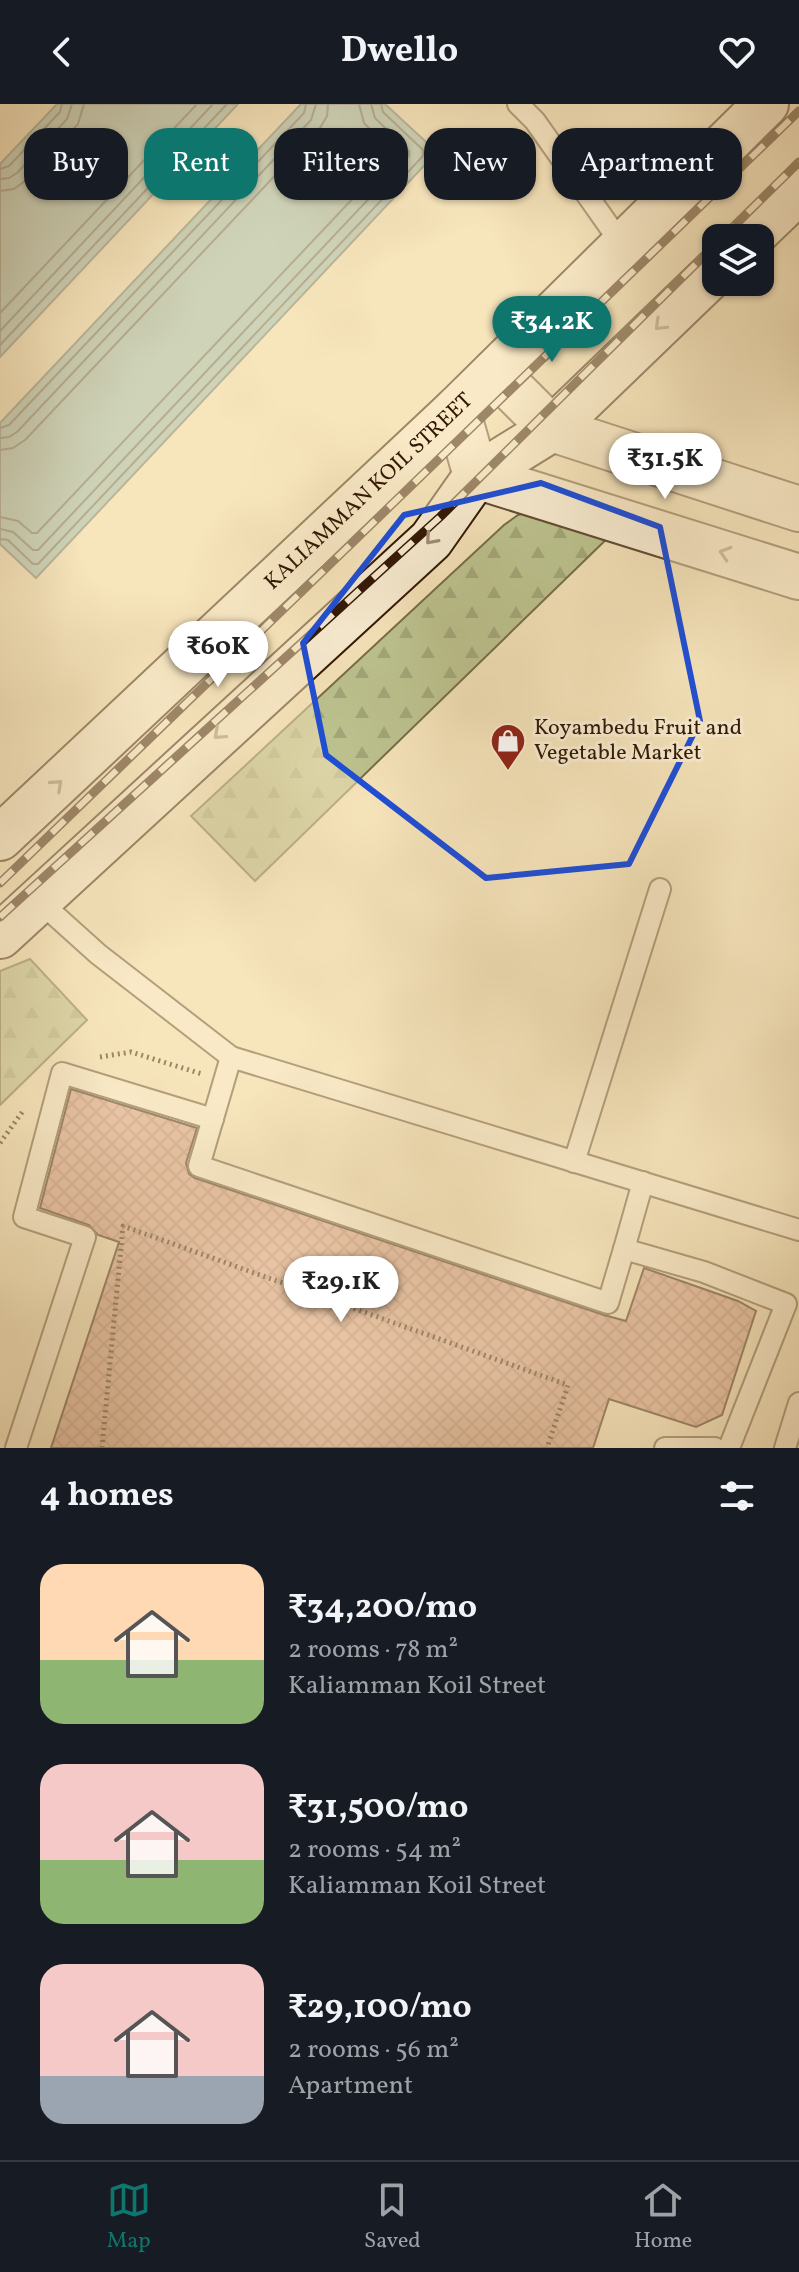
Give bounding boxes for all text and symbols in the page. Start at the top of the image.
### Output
text: Dwello [341,27,458,77]
icon: back [40,30,84,74]
icon: heart [715,30,759,74]
chip: Buy [24,128,128,200]
chip: Rent [144,128,258,200]
chip: Filters [274,128,408,200]
chip: New [424,128,536,200]
chip: Apartment [552,128,742,200]
map controls [702,224,774,296]
button: layers [702,224,774,296]
pin: ₹34.2K [487,296,617,364]
text: ₹34.2K [510,304,594,340]
one-way arrow [655,315,669,330]
street label: KALIAMMAN KOIL STREET [258,386,480,597]
pin: ₹31.5K [600,433,730,501]
text: ₹31.5K [627,441,703,477]
one-way arrow [426,529,441,544]
one-way arrow [718,546,732,562]
pin: ₹60K [171,621,265,689]
text: ₹60K [186,629,250,665]
place label: Koyambedu Fruit and Vegetable Market [534,713,742,769]
shop icon: Koyambedu Fruit and Vegetable Market [489,722,527,772]
one-way arrow [214,725,229,739]
one-way arrow [48,780,62,794]
pin: ₹29.1K [276,1256,406,1324]
text: ₹29.1K [302,1264,380,1300]
text: 4 homes [40,1473,174,1520]
icon: filters [715,1474,759,1518]
text: ₹34,200/mo [288,1585,477,1632]
icon: home [104,1596,200,1692]
text: 2 rooms · 78 m² [288,1632,458,1668]
text: Kaliamman Koil Street [288,1668,546,1704]
text: ₹31,500/mo [288,1785,468,1832]
icon: home [104,1796,200,1892]
text: 2 rooms · 54 m² [288,1832,461,1868]
text: Kaliamman Koil Street [288,1868,546,1904]
text: ₹29,100/mo [288,1985,472,2032]
icon: home [104,1996,200,2092]
text: 2 rooms · 56 m² [288,2032,459,2068]
text: Apartment [288,2068,413,2104]
tab: Map [107,2178,151,2257]
tab: Saved [364,2178,421,2257]
tab: Home [634,2178,692,2257]

